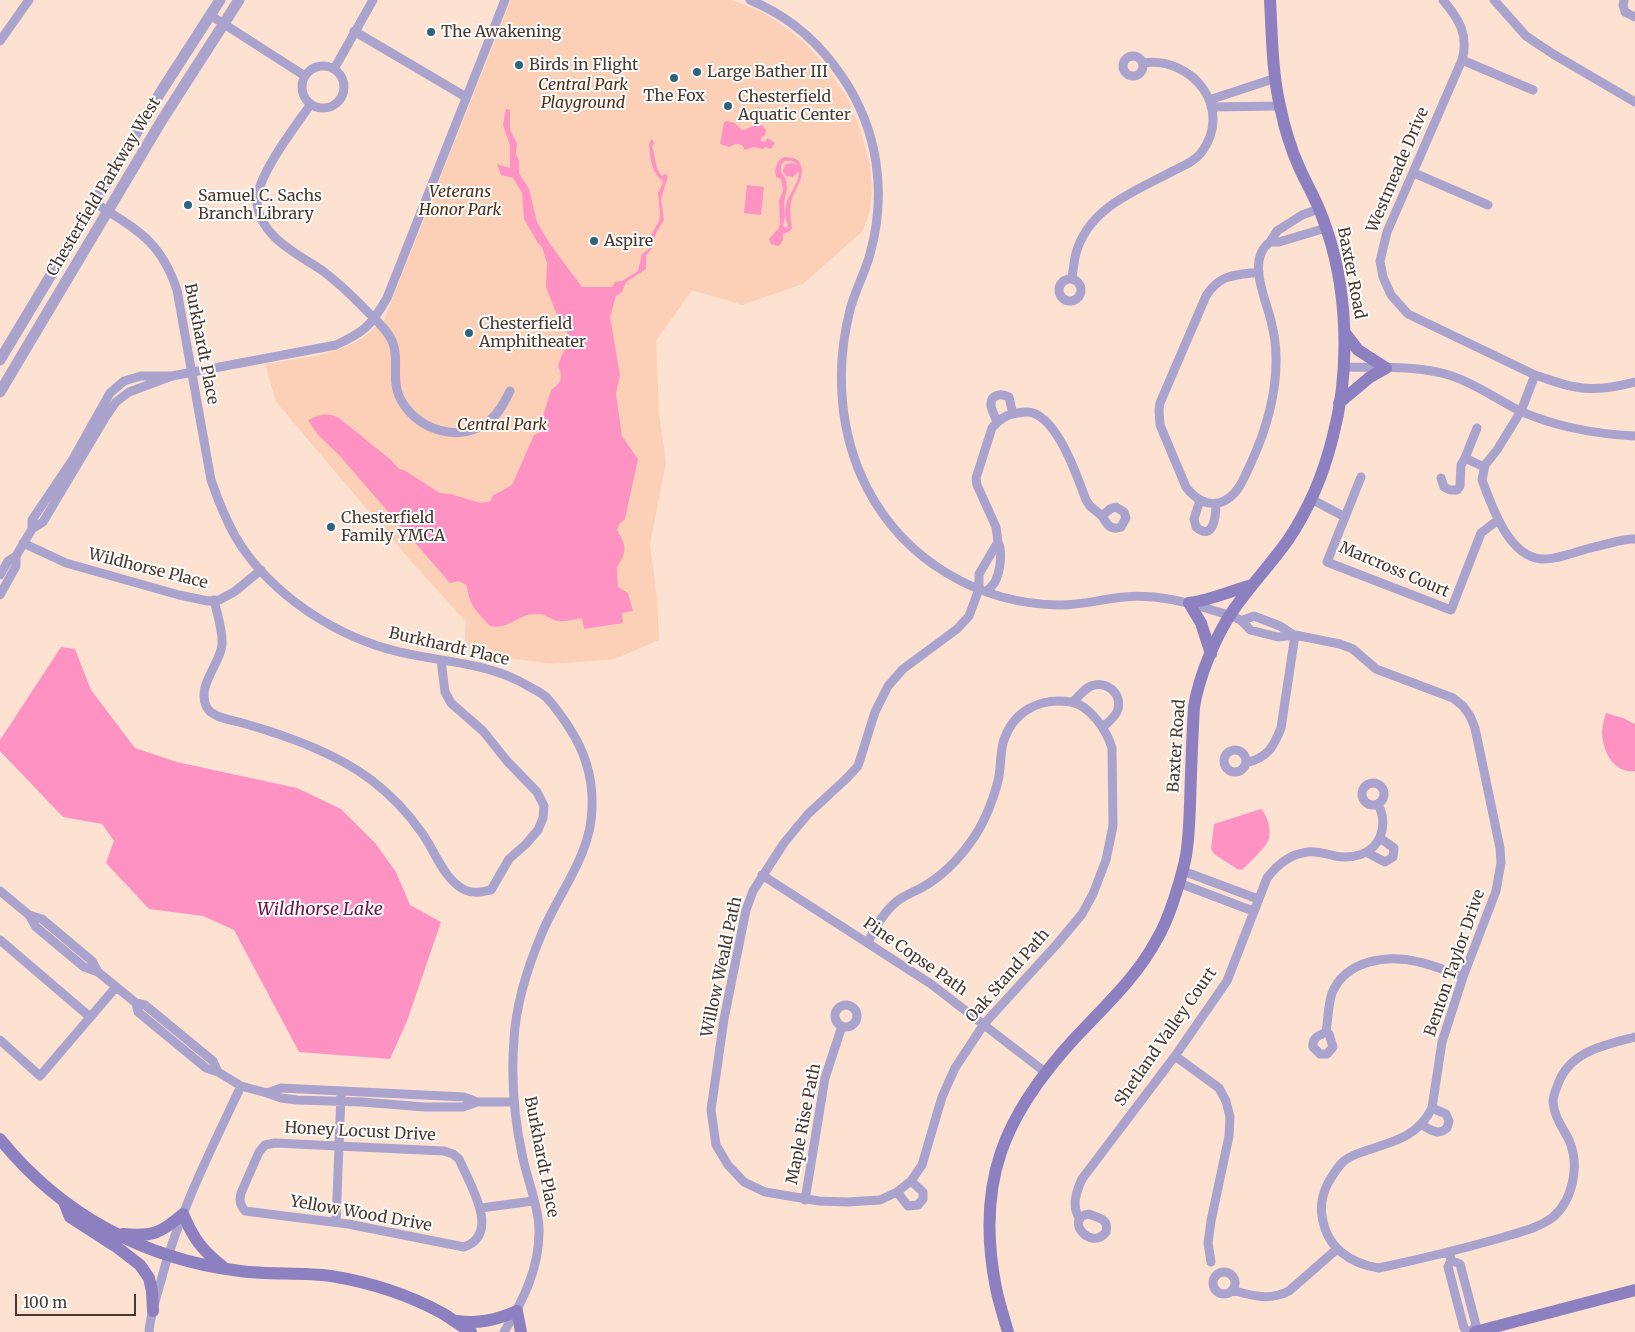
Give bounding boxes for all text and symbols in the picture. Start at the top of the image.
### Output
place label: The Awakening [441,22,561,42]
marker: The Awakening [425,26,437,38]
place label: Birds in Flight [529,55,638,75]
marker: Birds in Flight [513,59,525,71]
place label: Large Bather III [707,62,828,82]
marker: Large Bather III [691,66,703,78]
marker: The Fox [668,72,680,84]
park label: Central Park Playground [538,75,628,113]
place label: The Fox [643,86,705,106]
place label: Chesterfield Aquatic Center [738,87,851,125]
street label: Chesterfield Parkway West [43,94,165,280]
marker: Chesterfield Aquatic Center [722,100,734,112]
street label: Westmeade Drive [1363,104,1433,236]
park label: Veterans Honor Park [419,182,501,220]
place label: Samuel C. Sachs Branch Library [198,186,322,224]
marker: Samuel C. Sachs Branch Library [182,199,194,211]
street label: Baxter Road [1333,225,1369,321]
place label: Aspire [604,231,653,251]
marker: Aspire [588,235,600,247]
street label: Burkhardt Place [180,282,222,406]
place label: Chesterfield Amphitheater [479,314,586,352]
marker: Chesterfield Amphitheater [463,327,475,339]
park label: Central Park [457,415,547,435]
place label: Chesterfield Family YMCA [341,508,445,546]
marker: Chesterfield Family YMCA [325,521,337,533]
street label: Marcross Court [1336,538,1452,602]
street label: Wildhorse Place [86,545,210,593]
street label: Burkhardt Place [387,624,511,670]
street label: Baxter Road [1164,699,1190,793]
street label: Benton Taylor Drive [1421,887,1489,1039]
street label: Willow Weald Path [698,895,746,1039]
water label: Wildhorse Lake [257,899,383,921]
street label: Pine Copse Path [859,914,971,1000]
street label: Oak Stand Path [962,925,1054,1027]
street label: Shetland Valley Court [1111,964,1221,1110]
street label: Maple Rise Path [783,1062,825,1186]
street label: Burkhardt Place [520,1095,562,1219]
street label: Honey Locust Drive [284,1118,436,1146]
street label: Yellow Wood Drive [289,1192,433,1236]
scale bar [18,1284,139,1316]
text: 100 m [23,1293,67,1312]

